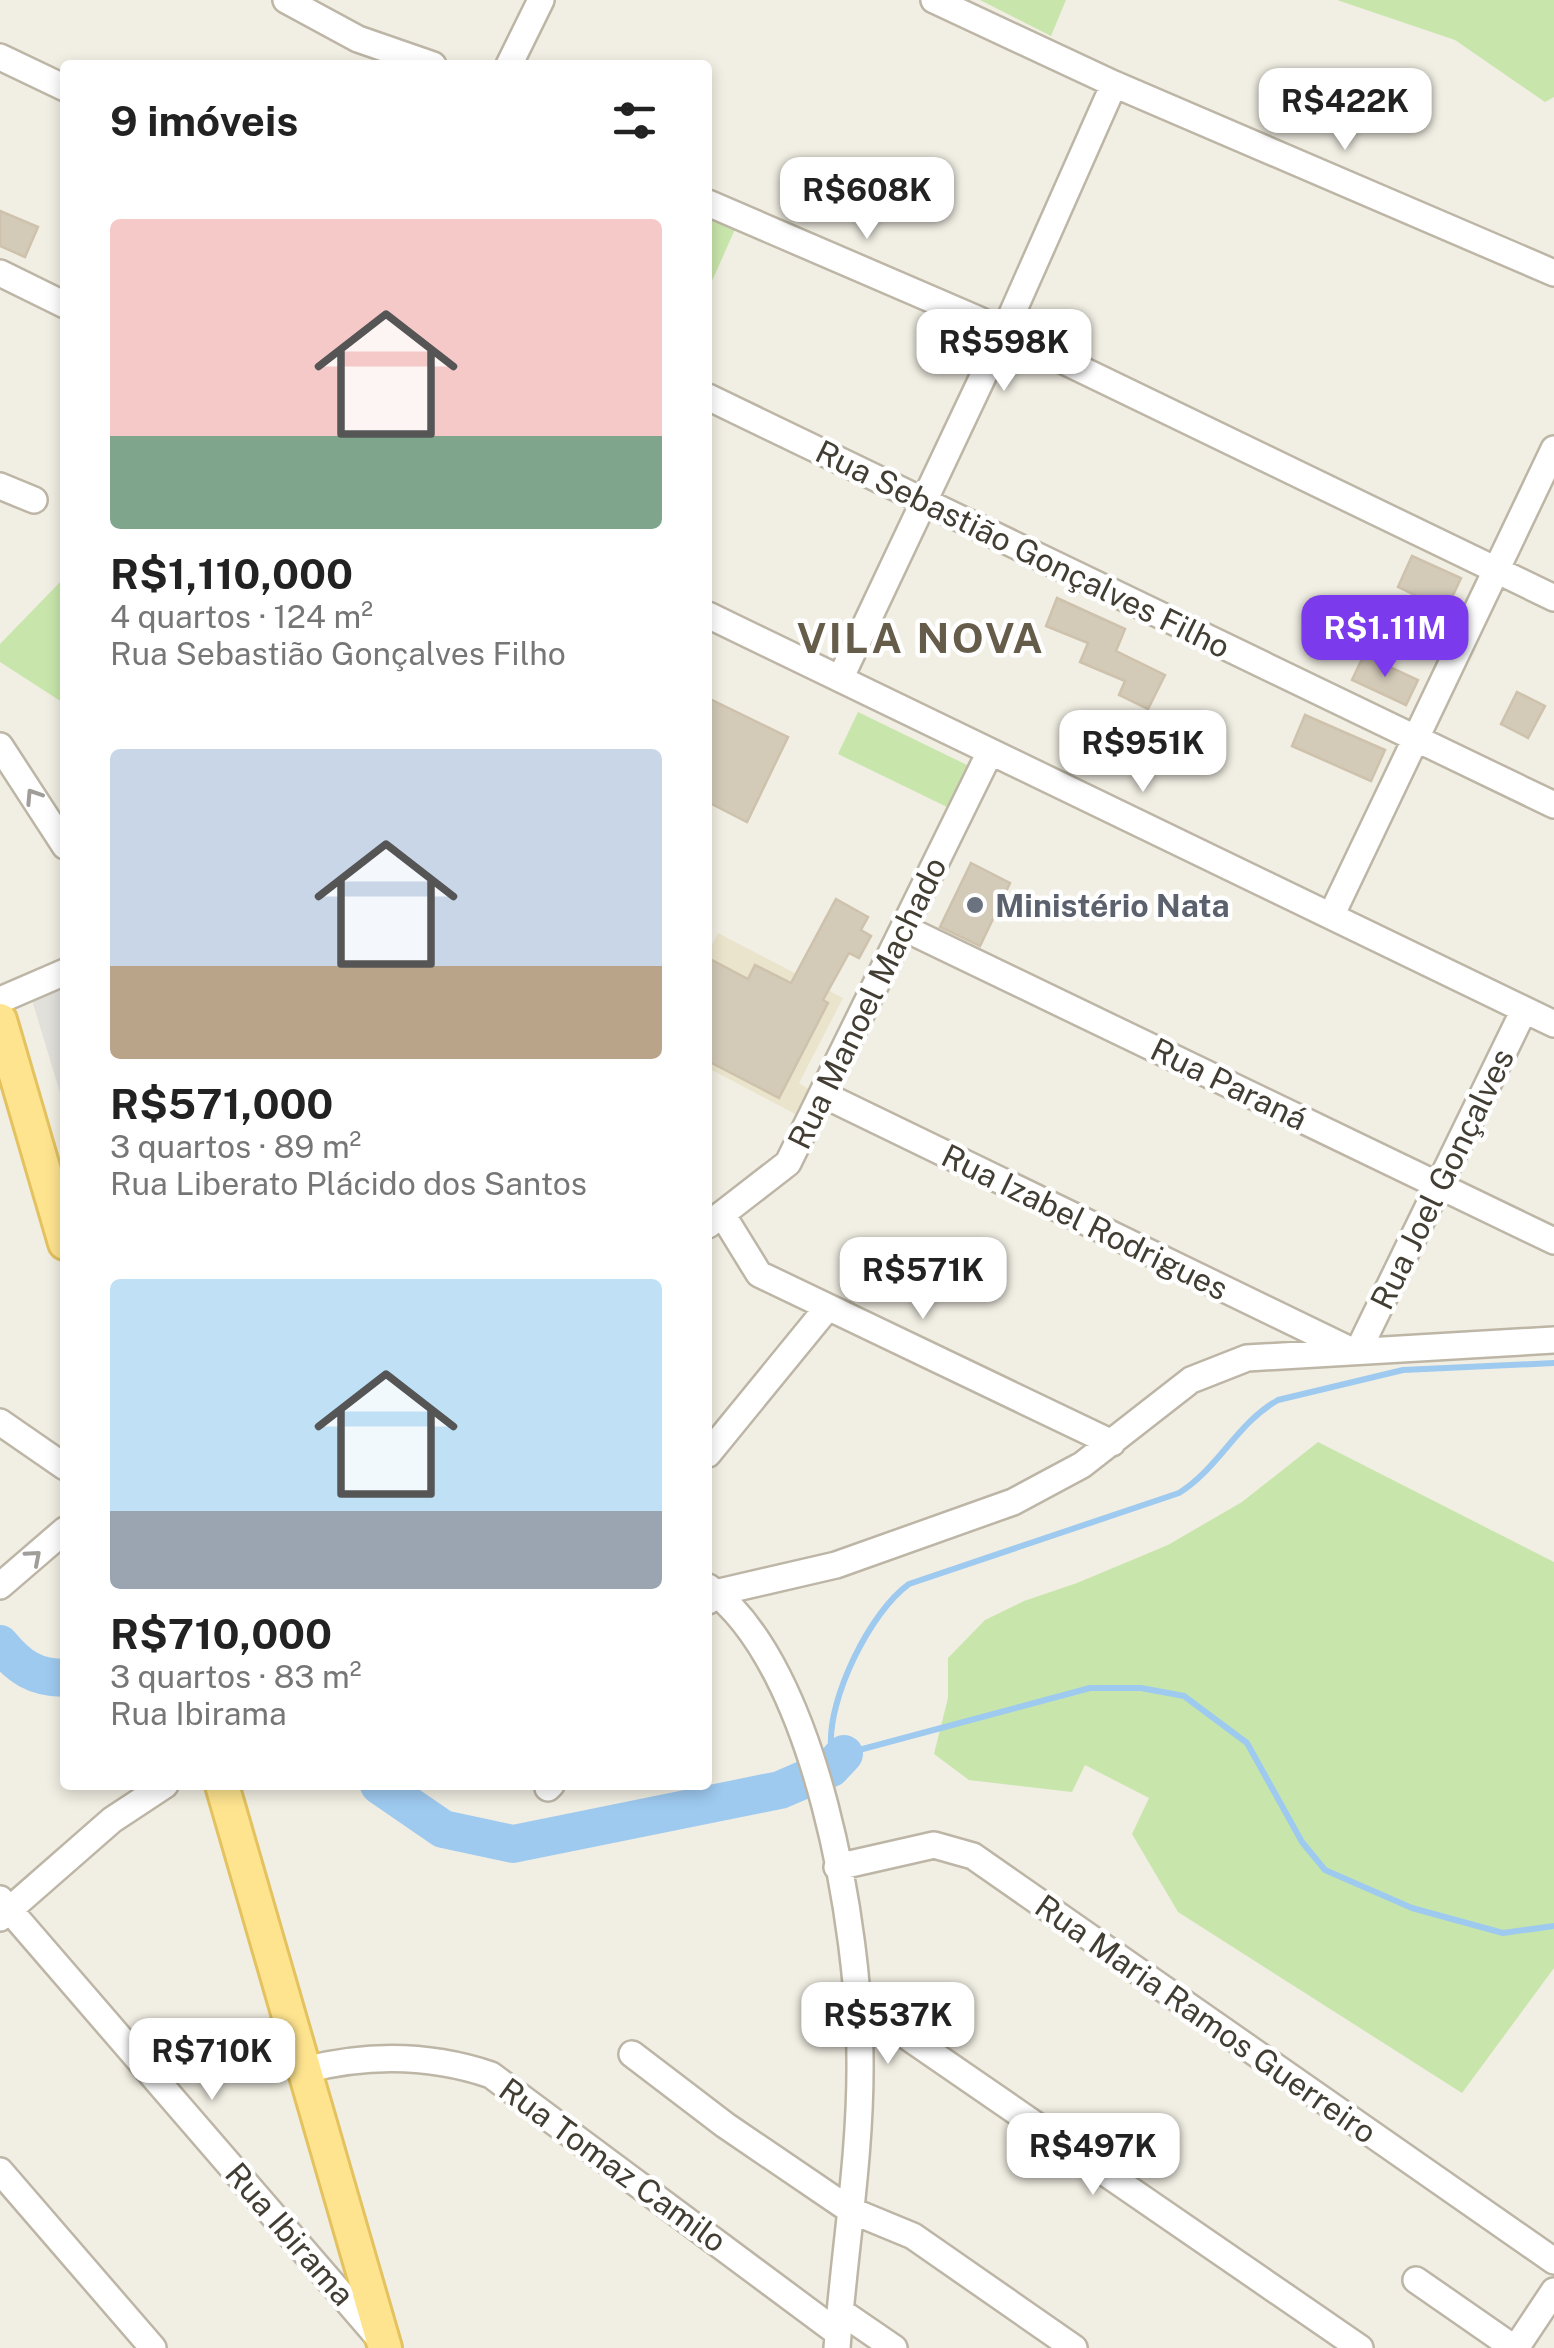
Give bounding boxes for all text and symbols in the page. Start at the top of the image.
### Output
pin: R$422K [1264,68,1426,153]
text: R$422K [1281,82,1409,119]
icon: filters [607,93,662,148]
text: 9 imóveis [110,96,298,145]
pin: R$608K [786,157,948,242]
text: R$608K [802,171,932,208]
icon: home [296,284,476,464]
pin: R$598K [923,309,1085,394]
text: R$598K [938,323,1070,360]
street label: Rua Sebastião Gonçalves Filho [810,432,1236,666]
text: R$1,110,000 [110,549,353,598]
pin: R$1.11M [1293,595,1477,680]
text: 4 quartos · 124 m² [110,598,373,635]
text: R$1.11M [1323,609,1447,646]
district label: VILA NOVA [797,613,1045,662]
text: Rua Sebastião Gonçalves Filho [110,635,566,672]
pin: R$951K [1062,710,1224,795]
text: R$951K [1081,724,1205,761]
one-way arrow [26,789,45,807]
icon: home [296,814,476,994]
street label: Rua Manoel Machado [780,851,954,1155]
place label: Ministério Nata [995,887,1230,924]
marker: Ministério Nata [964,894,986,916]
street label: Rua Paraná [1145,1030,1313,1138]
street label: Rua Joel Gonçalves [1363,1043,1521,1315]
text: R$571,000 [110,1079,333,1128]
text: 3 quartos · 89 m² [110,1128,361,1165]
street label: Rua Izabel Rodrigues [936,1137,1234,1307]
text: Rua Liberato Plácido dos Santos [110,1165,587,1202]
pin: R$571K [842,1237,1004,1322]
text: R$571K [862,1251,984,1288]
icon: home [296,1344,476,1524]
one-way arrow [22,1551,40,1569]
text: R$710,000 [110,1609,332,1658]
text: 3 quartos · 83 m² [110,1658,362,1695]
text: Rua Ibirama [110,1695,287,1732]
street label: Rua Maria Ramos Guerreiro [1029,1887,1383,2151]
pin: R$537K [807,1982,969,2067]
text: R$537K [823,1996,953,2033]
pin: R$710K [131,2018,293,2103]
text: R$710K [151,2032,273,2069]
street label: Rua Tomaz Camilo [492,2070,734,2260]
pin: R$497K [1012,2113,1174,2198]
text: R$497K [1029,2127,1157,2164]
street label: Rua Ibirama [218,2155,362,2313]

